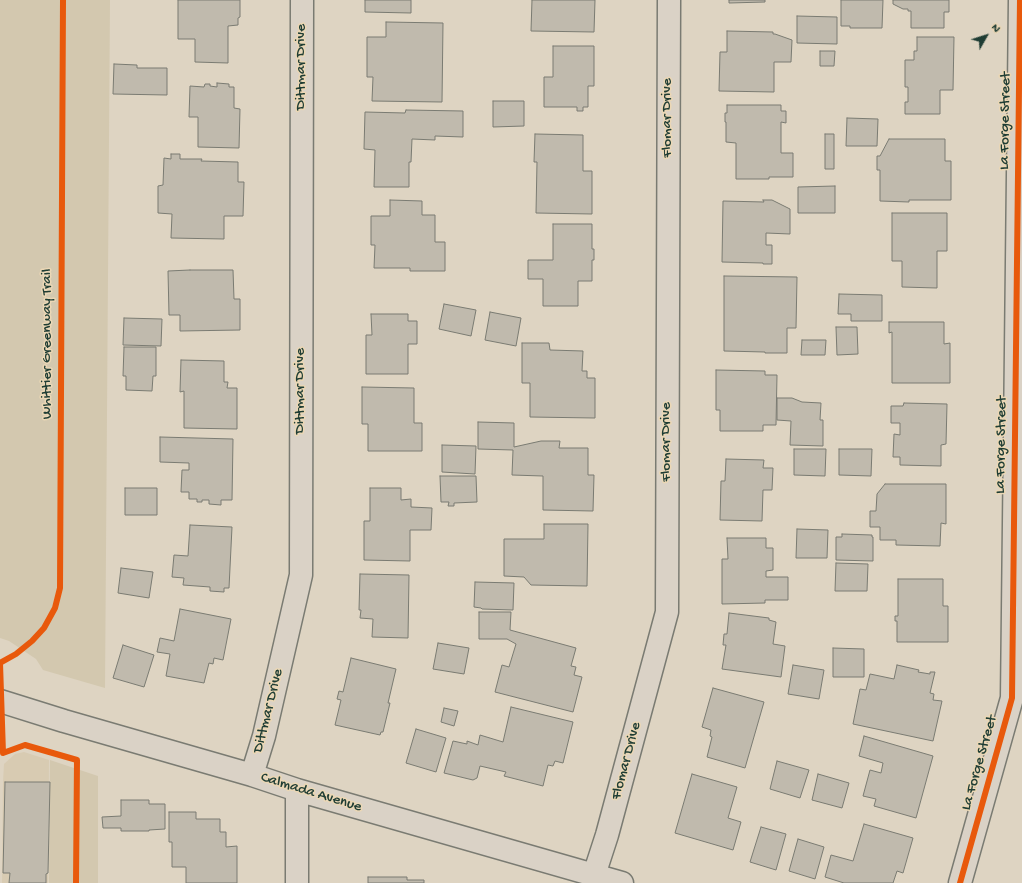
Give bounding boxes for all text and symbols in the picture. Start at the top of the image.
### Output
north arrow [966,16,1006,56]
text: N [988,22,1002,35]
street label: Dittmar Drive [293,24,311,110]
street label: La Forge Street [996,72,1016,170]
street label: Flomar Drive [659,78,677,158]
street label: Whittier Greenway Trail [39,269,57,419]
street label: Dittmar Drive [292,348,310,434]
street label: La Forge Street [992,396,1012,494]
street label: Flomar Drive [658,402,676,482]
street label: Dittmar Drive [250,667,288,755]
street label: La Forge Street [958,713,1002,813]
street label: Flomar Drive [608,720,646,802]
street label: Calmada Avenue [258,769,364,817]

